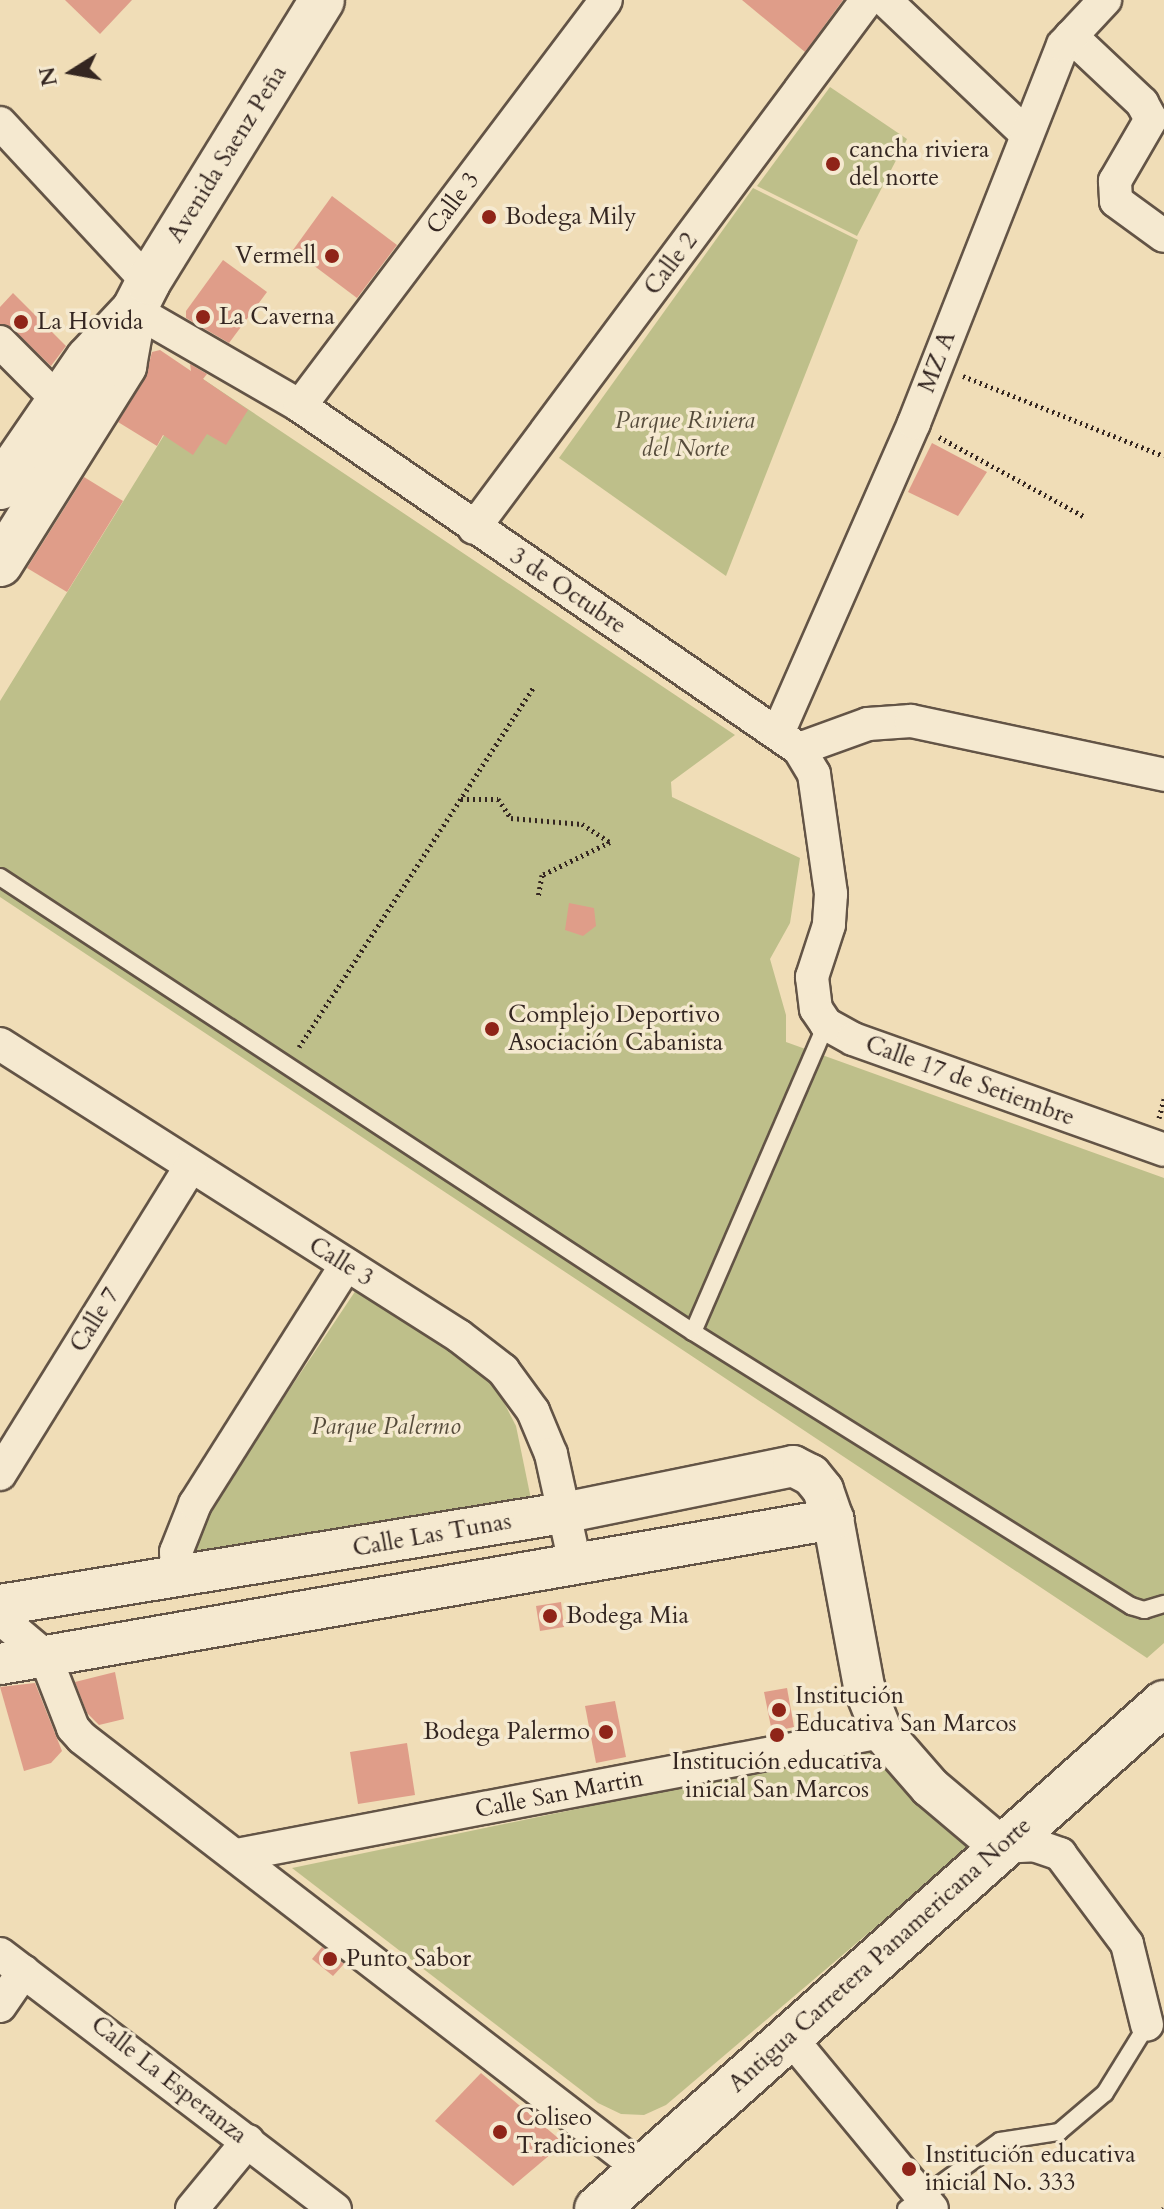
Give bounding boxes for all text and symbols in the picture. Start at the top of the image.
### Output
north arrow [32,32,112,112]
street label: Avenida Saenz Peña [161,60,293,248]
text: N [32,64,65,89]
place label: cancha riviera del norte [849,136,989,192]
marker: cancha riviera del norte [824,155,842,173]
street label: Calle 3 [420,166,486,240]
place label: Bodega Mily [505,203,636,231]
marker: Bodega Mily [480,208,498,226]
street label: Calle 2 [638,227,704,301]
place label: Vermell [235,242,316,270]
marker: Vermell [323,247,341,265]
place label: La Caverna [219,303,335,331]
place label: La Hovida [37,308,143,336]
marker: La Caverna [194,308,212,326]
marker: La Hovida [12,313,30,331]
street label: MZ A [912,327,962,397]
park label: Parque Riviera del Norte [615,407,755,463]
street label: 3 de Octubre [504,542,632,640]
place label: Complejo Deportivo Asociación Cabanista [508,1001,723,1057]
marker: Complejo Deportivo Asociación Cabanista [483,1020,501,1038]
street label: Calle 17 de Setiembre [862,1030,1078,1132]
street label: Calle 3 [303,1231,379,1293]
street label: Calle 7 [64,1282,126,1358]
park label: Parque Palermo [311,1413,461,1441]
street label: Calle Las Tunas [350,1507,514,1563]
place label: Bodega Mia [566,1602,689,1630]
marker: Bodega Mia [541,1607,559,1625]
place label: Institución Educativa San Marcos [795,1682,1017,1738]
marker: Institución Educativa San Marcos [770,1701,788,1719]
place label: Bodega Palermo [423,1718,590,1746]
marker: Bodega Palermo [597,1723,615,1741]
marker: Institución educativa inicial San Marcos [768,1726,786,1744]
place label: Institución educativa inicial San Marcos [672,1748,882,1804]
street label: Calle San Martin [473,1764,645,1824]
street label: Antigua Carretera Panamericana Norte [723,1811,1037,2099]
place label: Punto Sabor [346,1945,471,1973]
marker: Punto Sabor [321,1950,339,1968]
street label: Calle La Esperanza [85,2010,253,2150]
place label: Coliseo Tradiciones [516,2104,635,2160]
marker: Coliseo Tradiciones [491,2123,509,2141]
place label: Institución educativa inicial No. 333 [925,2141,1136,2197]
marker: Institución educativa inicial No. 333 [900,2160,918,2178]

